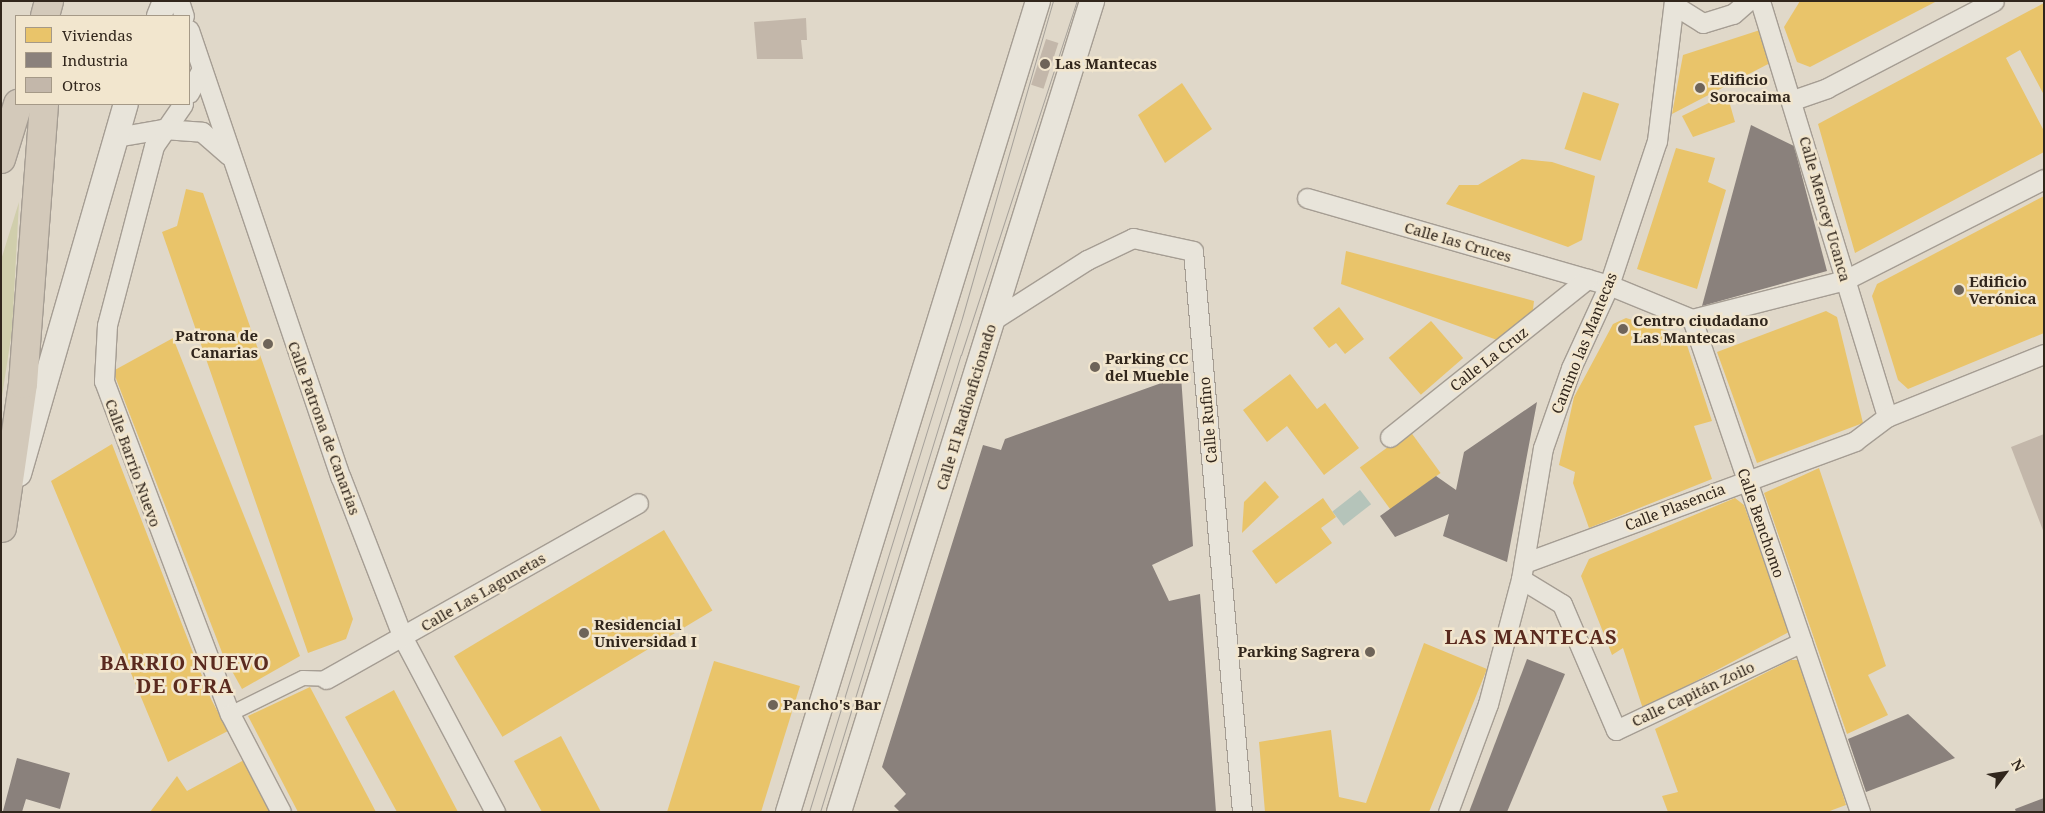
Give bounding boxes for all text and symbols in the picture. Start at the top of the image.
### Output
legend [15,15,190,105]
text: Viviendas [62,25,133,45]
text: Industria [62,50,128,70]
place label: Las Mantecas [1055,55,1157,73]
marker: Las Mantecas [1039,58,1051,70]
place label: Edificio Sorocaima [1710,70,1791,105]
text: Otros [62,75,101,95]
marker: Edificio Sorocaima [1694,82,1706,94]
street label: Calle Mencey Ucanca [1796,134,1854,284]
street label: Calle las Cruces [1402,218,1514,266]
street label: Camino las Mantecas [1547,270,1621,416]
place label: Edificio Verónica [1969,272,2036,307]
marker: Edificio Verónica [1953,284,1965,296]
place label: Centro ciudadano Las Mantecas [1633,311,1769,346]
street label: Calle El Radioaficionado [932,322,1000,492]
street label: Calle La Cruz [1446,323,1532,395]
marker: Centro ciudadano Las Mantecas [1617,323,1629,335]
place label: Patrona de Canarias [175,326,258,361]
marker: Patrona de Canarias [262,338,274,350]
street label: Calle Patrona de Canarias [284,339,364,517]
place label: Parking CC del Mueble [1105,349,1189,384]
marker: Parking CC del Mueble [1089,361,1101,373]
street label: Calle Rufino [1195,376,1221,464]
street label: Calle Barrio Nuevo [101,397,165,529]
street label: Calle Benchomo [1734,466,1788,580]
street label: Calle Plasencia [1622,480,1728,534]
street label: Calle Las Lagunetas [417,549,549,635]
place label: Residencial Universidad I [594,615,697,650]
district label: LAS MANTECAS [1443,624,1619,648]
marker: Residencial Universidad I [578,627,590,639]
place label: Parking Sagrera [1237,643,1360,661]
marker: Parking Sagrera [1364,646,1376,658]
district label: BARRIO NUEVO DE OFRA [98,651,272,698]
street label: Calle Capitán Zoilo [1629,658,1757,730]
place label: Pancho's Bar [783,696,881,714]
marker: Pancho's Bar [767,699,779,711]
north arrow [1980,748,2030,798]
text: N [2007,755,2029,775]

